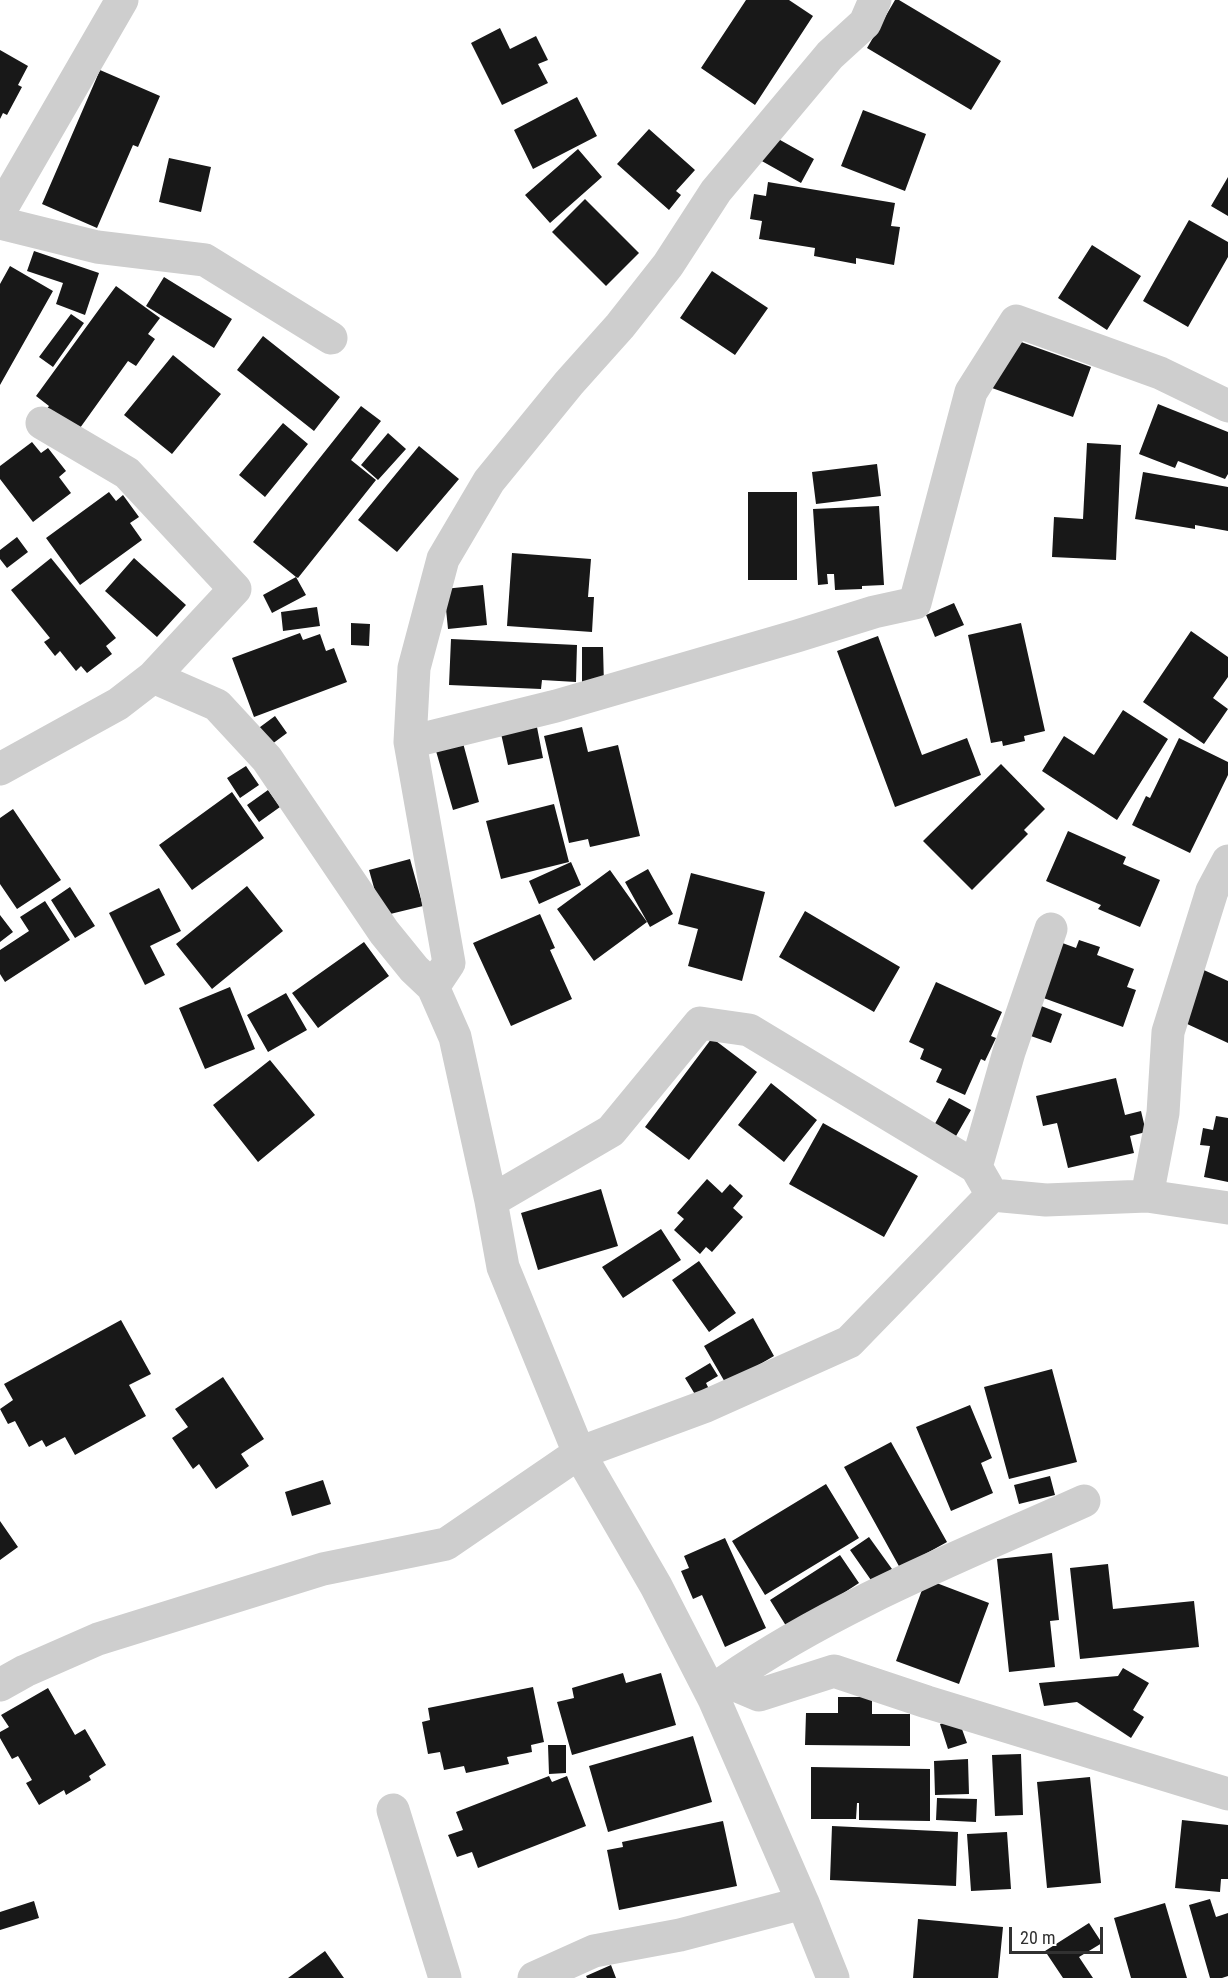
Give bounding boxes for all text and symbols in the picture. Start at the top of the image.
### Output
scale bar [1012,1915,1106,1953]
text: 20 m [1020,1927,1055,1948]

